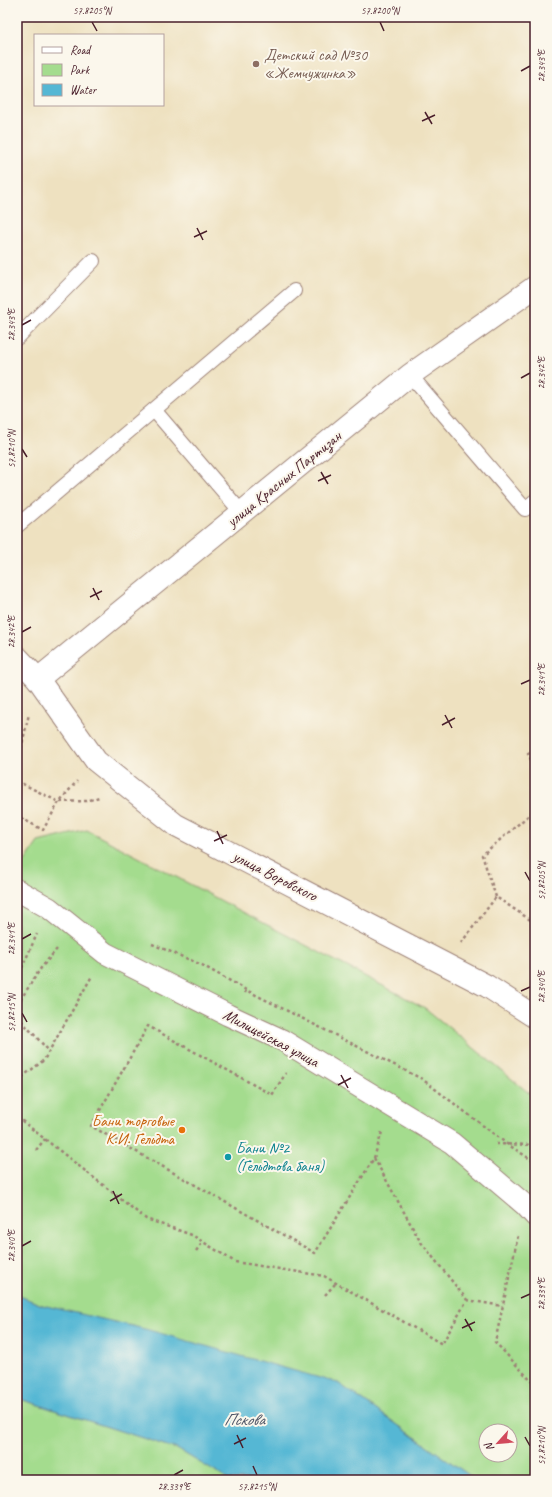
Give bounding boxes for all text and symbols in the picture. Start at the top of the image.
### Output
text: 57.8205°N [73,4,113,17]
text: 57.8200°N [361,4,401,17]
legend [34,34,164,106]
text: Road [70,42,92,58]
place label: Детский сад №30 «Жемчужинка» [264,45,369,83]
text: 28.343°E [535,48,548,82]
marker: Детский сад №30 «Жемчужинка» [251,59,261,69]
text: Park [70,62,91,78]
text: Water [70,82,98,98]
text: 28.343°E [5,307,18,341]
text: 28.342°E [535,355,548,389]
street label: улица Красных Партизан [222,426,347,532]
text: 57.8210°N [5,428,18,468]
text: 28.342°E [5,614,18,648]
text: 28.341°E [535,662,548,696]
street label: улица Воровского [228,846,322,906]
text: 57.8205°N [535,860,548,900]
text: 28.341°E [5,921,18,955]
text: 28.340°E [535,969,548,1003]
text: 57.8215°N [5,992,18,1032]
street label: Милицейская улица [220,1004,324,1072]
place label: Бани торговые К.И. Гельдта [92,1111,176,1149]
marker: Бани торговые К.И. Гельдта [177,1125,187,1135]
place label: Бани №2 (Гельдтова баня) [236,1138,325,1176]
marker: Бани №2 (Гельдтова баня) [223,1152,233,1162]
text: 28.340°E [5,1228,18,1262]
text: 28.339°E [535,1276,548,1310]
water label: Пскова [224,1409,266,1430]
north arrow [478,1423,518,1463]
text: 57.8210°N [535,1425,548,1465]
text: N [480,1439,497,1454]
text: 28.339°E [158,1480,192,1493]
text: 57.8215°N [238,1480,278,1493]

